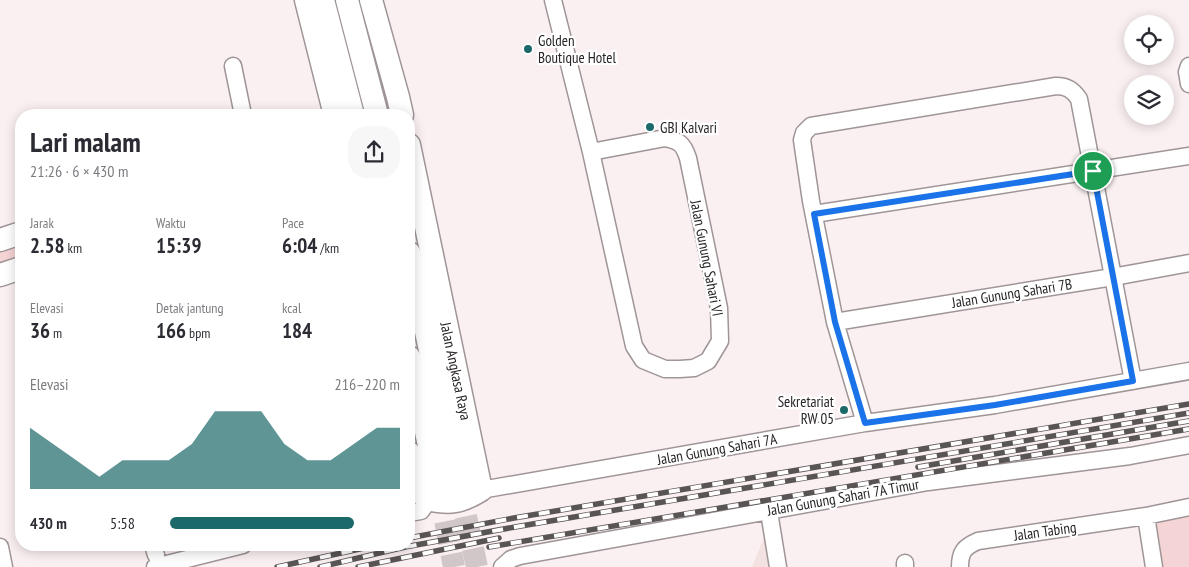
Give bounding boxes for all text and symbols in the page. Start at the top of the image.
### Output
map controls [1124,15,1174,125]
button: locate [1124,15,1174,65]
place label: Golden Boutique Hotel [538,31,617,67]
marker: Golden Boutique Hotel [522,43,534,55]
button: layers [1124,75,1174,125]
place label: GBI Kalvari [660,118,717,137]
marker: GBI Kalvari [644,121,656,133]
text: Lari malam [30,123,141,160]
button: share [348,126,400,178]
pin [1072,150,1114,192]
icon: arrive [1079,157,1107,185]
text: 21:26 · 6 × 430 m [30,161,128,181]
street label: Jalan Gunung Sahari VI [686,197,728,318]
text: Jarak [30,214,54,232]
text: Waktu [156,214,186,232]
text: Pace [282,214,304,232]
text: 2.58 [30,232,65,259]
text: 15:39 [156,232,201,259]
text: 6:04 [282,232,317,259]
text: km [65,239,82,257]
text: /km [317,239,339,257]
street label: Jalan Gunung Sahari 7B [950,274,1073,312]
text: Elevasi [30,299,64,317]
text: Detak jantung [156,299,224,317]
text: kcal [282,299,301,317]
text: 36 [30,317,50,344]
text: 166 [156,317,186,344]
text: 184 [282,317,312,344]
street label: Jalan Angkasa Raya [436,319,476,422]
text: m [50,324,62,342]
text: bpm [186,324,210,342]
text: Elevasi [30,374,68,394]
text: 216–220 m [335,374,400,394]
place label: Sekretariat RW 05 [778,392,834,428]
marker: Sekretariat RW 05 [838,404,850,416]
street label: Jalan Gunung Sahari 7A [655,429,779,469]
street label: Jalan Gunung Sahari 7A Timur [765,474,921,520]
text: 430 m [30,513,67,533]
text: 5:58 [110,513,135,533]
street label: Jalan Tabing [1012,517,1077,545]

